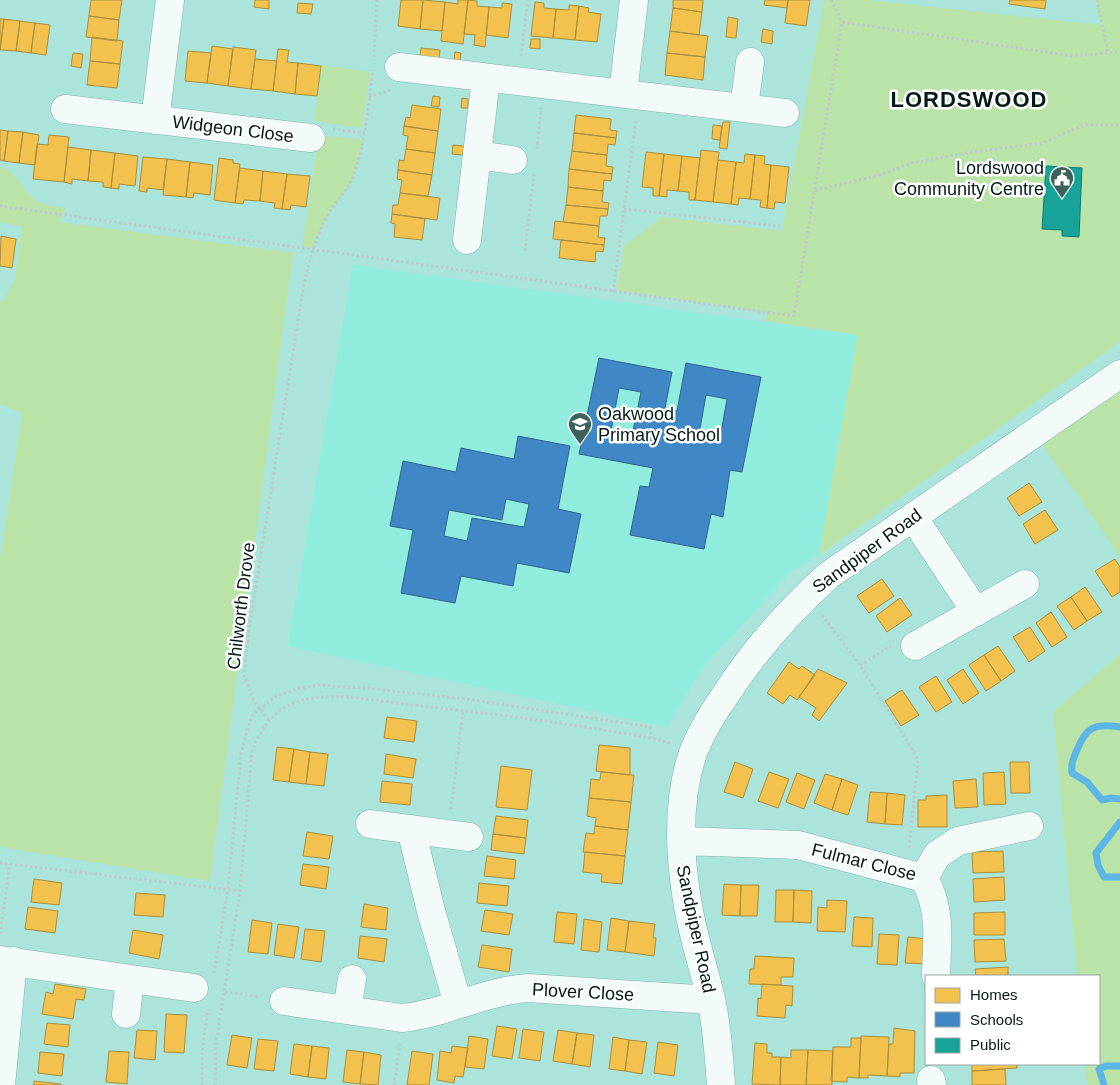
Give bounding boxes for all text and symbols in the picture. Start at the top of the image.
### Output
district label: LORDSWOOD [891,87,1047,112]
street label: Widgeon Close [171,112,295,146]
place label: Lordswood Community Centre [894,158,1044,199]
public building icon: Lordswood Community Centre [1049,165,1075,199]
place label: Oakwood Primary School [598,404,720,445]
school or university icon: Oakwood Primary School [567,411,593,445]
street label: Sandpiper Road [808,505,926,597]
street label: Chilworth Drove [223,541,259,671]
street label: Fulmar Close [810,839,918,885]
street label: Sandpiper Road [673,863,719,995]
legend [925,975,1100,1065]
street label: Plover Close [532,979,634,1005]
text: Homes [970,986,1018,1003]
text: Schools [970,1011,1023,1028]
text: Public [970,1036,1011,1053]

